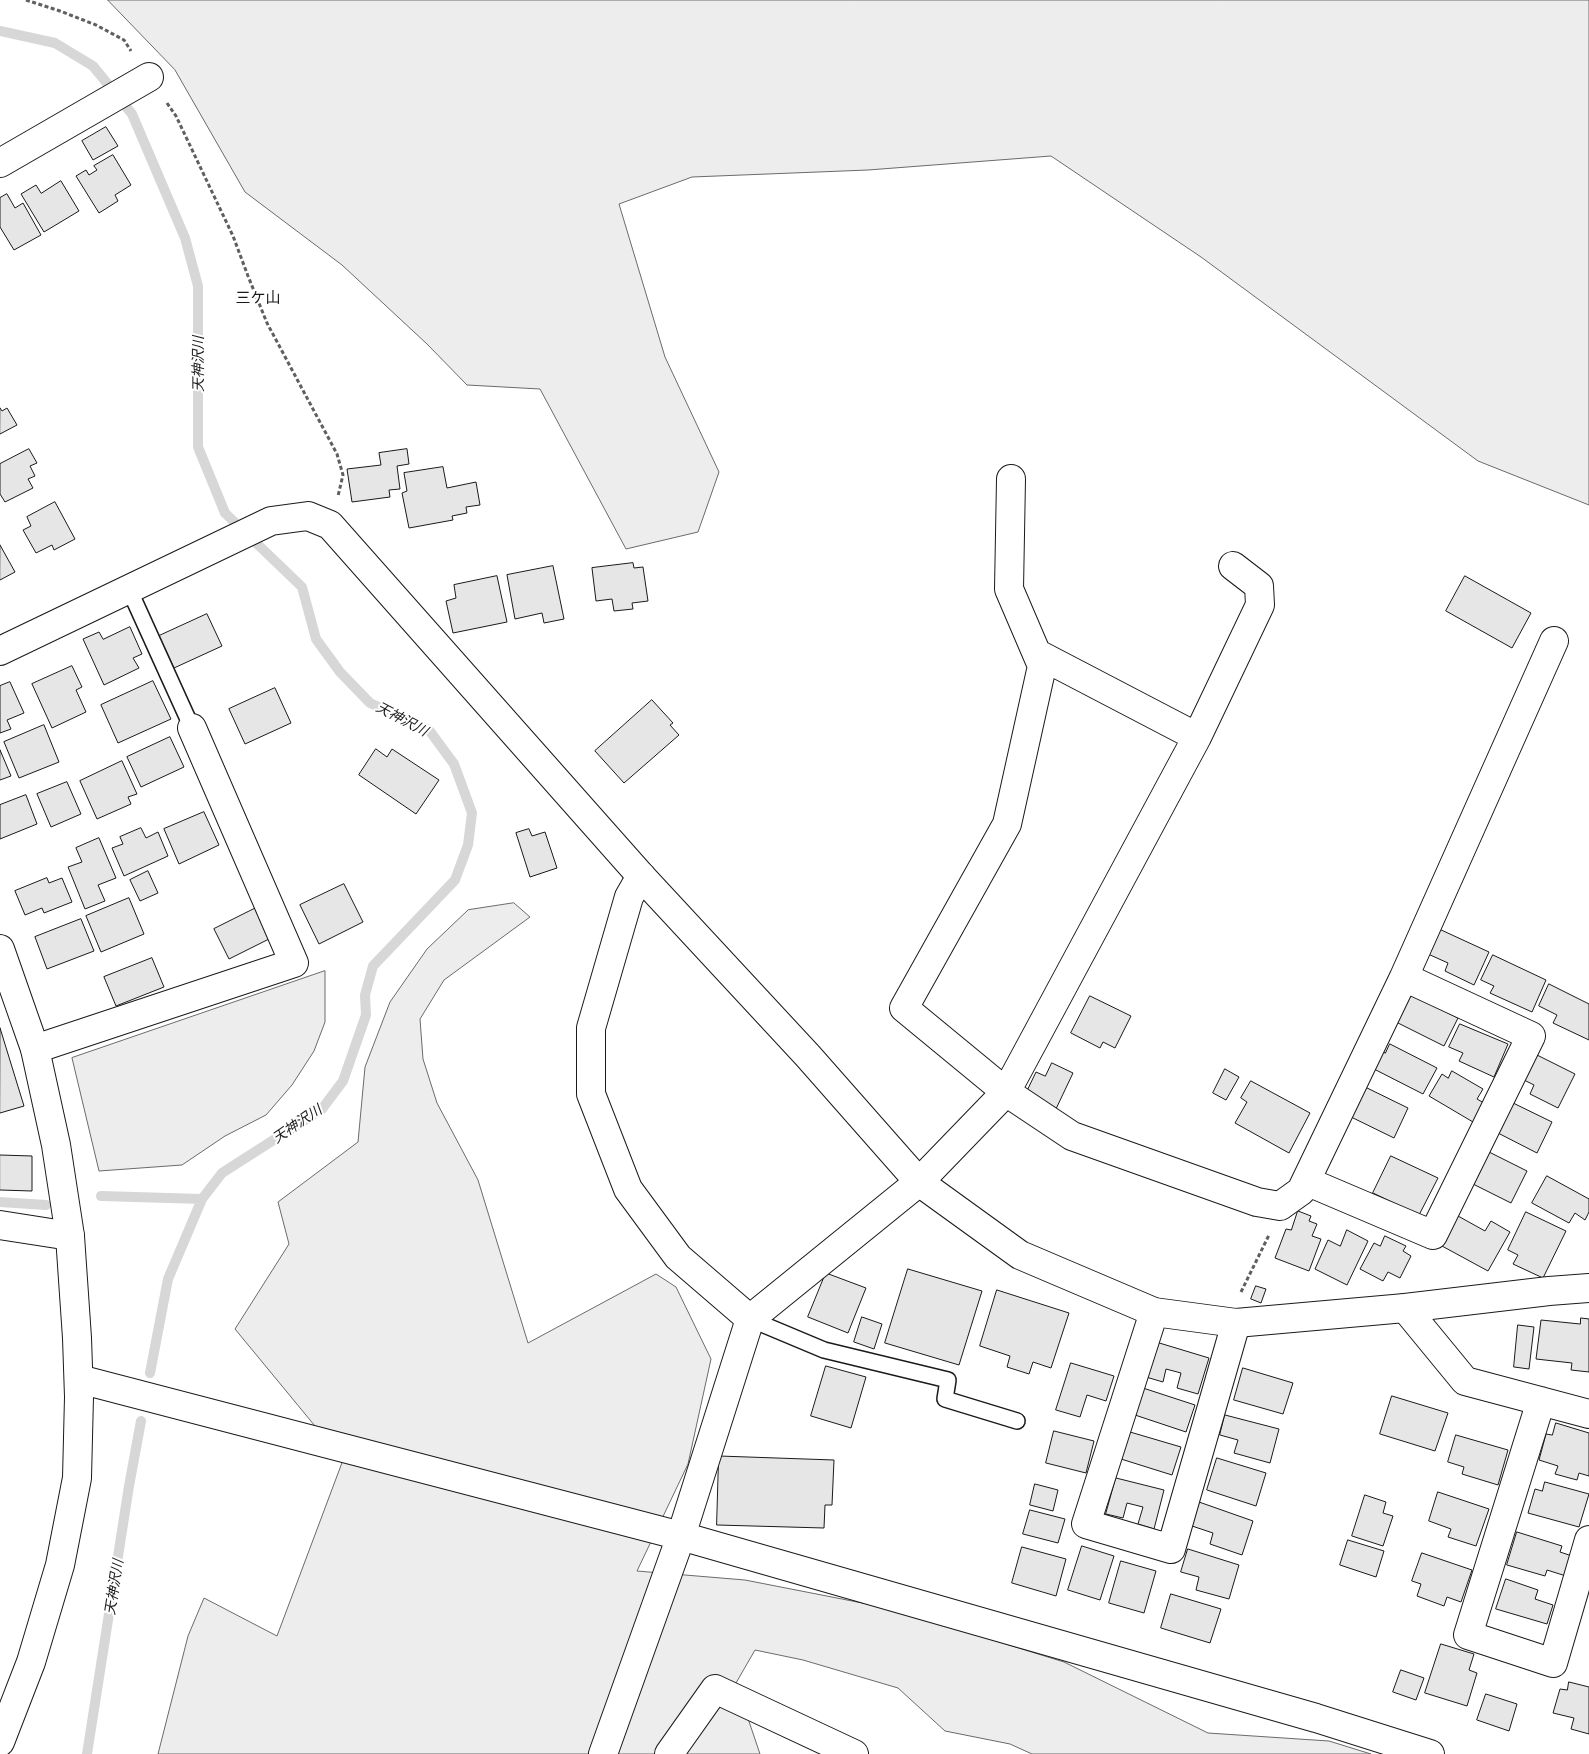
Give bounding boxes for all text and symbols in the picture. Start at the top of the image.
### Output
district label: 三ケ山 [236,289,280,307]
water label: 天神沢川 [190,336,206,392]
water label: 天神沢川 [373,698,431,740]
water label: 天神沢川 [269,1101,325,1147]
water label: 天神沢川 [101,1558,127,1616]

